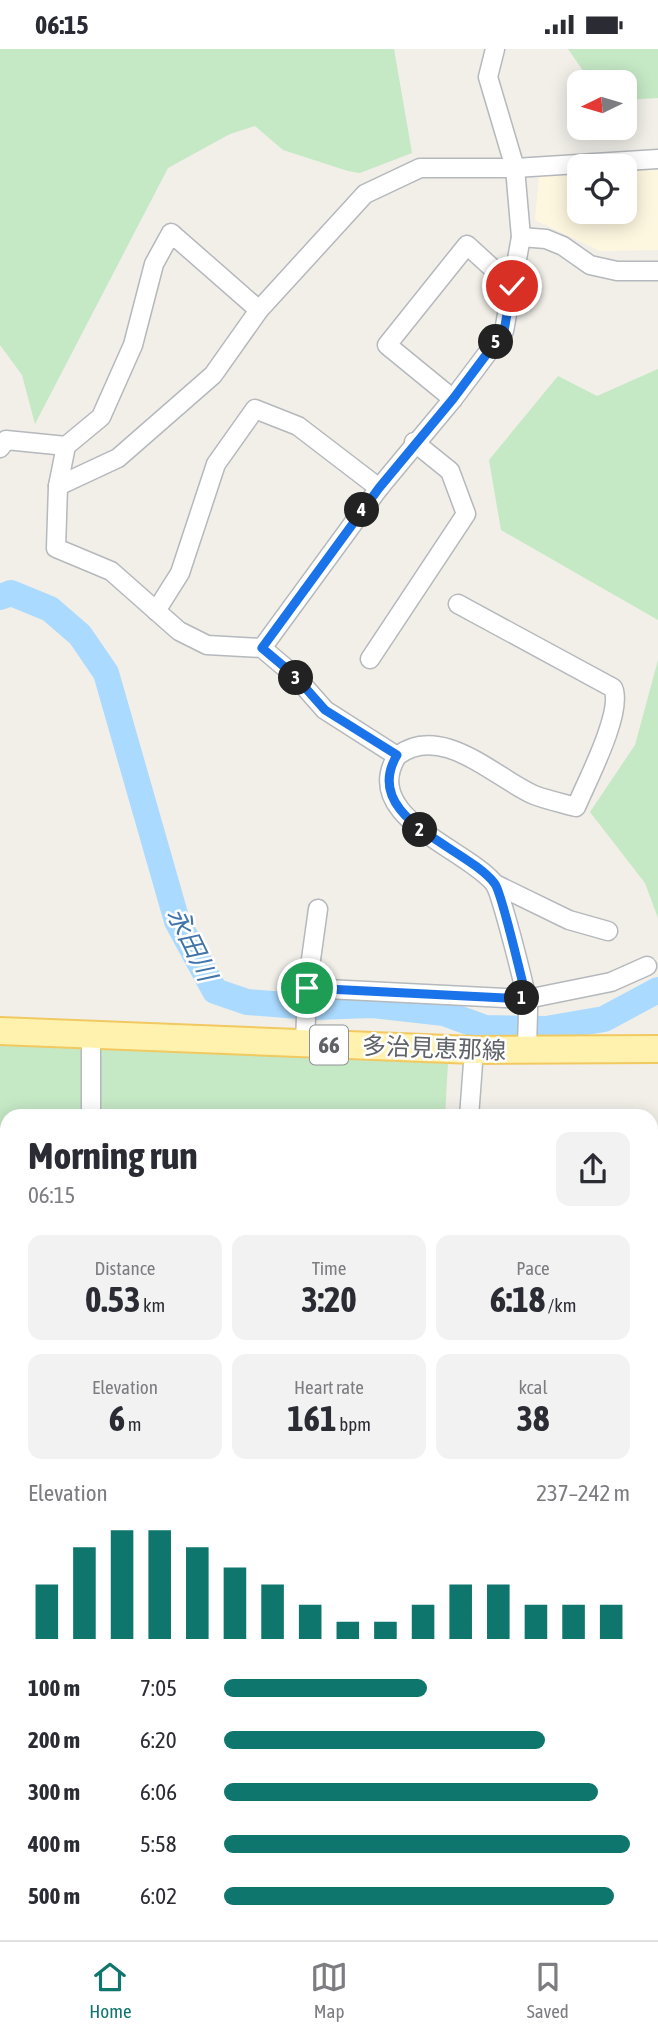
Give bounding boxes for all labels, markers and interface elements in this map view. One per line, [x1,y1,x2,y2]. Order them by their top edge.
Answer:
text: 06:15 [35,10,89,40]
north arrow [567,70,637,140]
map controls [567,70,637,224]
button: locate [567,154,637,224]
pin [482,256,542,316]
icon: check [493,267,531,305]
pin: 5 [478,325,514,359]
text: 5 [491,330,500,352]
pin: 4 [344,493,380,527]
text: 4 [357,498,366,520]
pin: 3 [278,661,314,695]
text: 3 [291,666,300,688]
pin: 2 [402,813,438,847]
text: 2 [415,818,424,840]
water label: 永田川 [161,902,224,988]
pin [277,958,337,1018]
icon: arrive [288,969,326,1007]
pin: 1 [504,981,540,1016]
text: 1 [517,986,526,1008]
road number: 66 [310,1025,348,1064]
street label: 多治見恵那線 [362,1032,506,1064]
button: share [556,1132,630,1206]
text: Morning run [28,1134,198,1177]
text: 06:15 [28,1182,75,1208]
text: Distance [95,1257,155,1279]
text: Time [312,1257,346,1279]
text: Pace [516,1257,550,1279]
text: 0.53 [85,1279,140,1319]
text: 3:20 [301,1279,357,1319]
text: 6:18 [490,1279,545,1319]
text: km [140,1294,165,1316]
text: /km [545,1294,576,1316]
text: Elevation [92,1376,158,1398]
text: Heart rate [294,1376,364,1398]
text: kcal [519,1376,547,1398]
text: 6 [109,1398,125,1438]
text: 161 [287,1398,337,1438]
text: 38 [517,1398,549,1438]
text: m [125,1413,141,1435]
text: bpm [337,1413,371,1435]
text: Elevation [28,1480,108,1506]
text: 237–242 m [536,1480,630,1506]
text: 100 m [28,1675,80,1701]
text: 7:05 [140,1675,177,1701]
text: 200 m [28,1727,80,1753]
text: 6:20 [140,1727,177,1753]
text: 300 m [28,1779,80,1805]
text: 6:06 [140,1779,177,1805]
text: 400 m [28,1831,80,1857]
text: 5:58 [140,1831,177,1857]
text: 500 m [28,1883,80,1909]
text: 6:02 [140,1883,177,1909]
tab: Home [89,1958,132,2022]
tab: Map [310,1958,348,2022]
tab: Saved [527,1958,569,2022]

